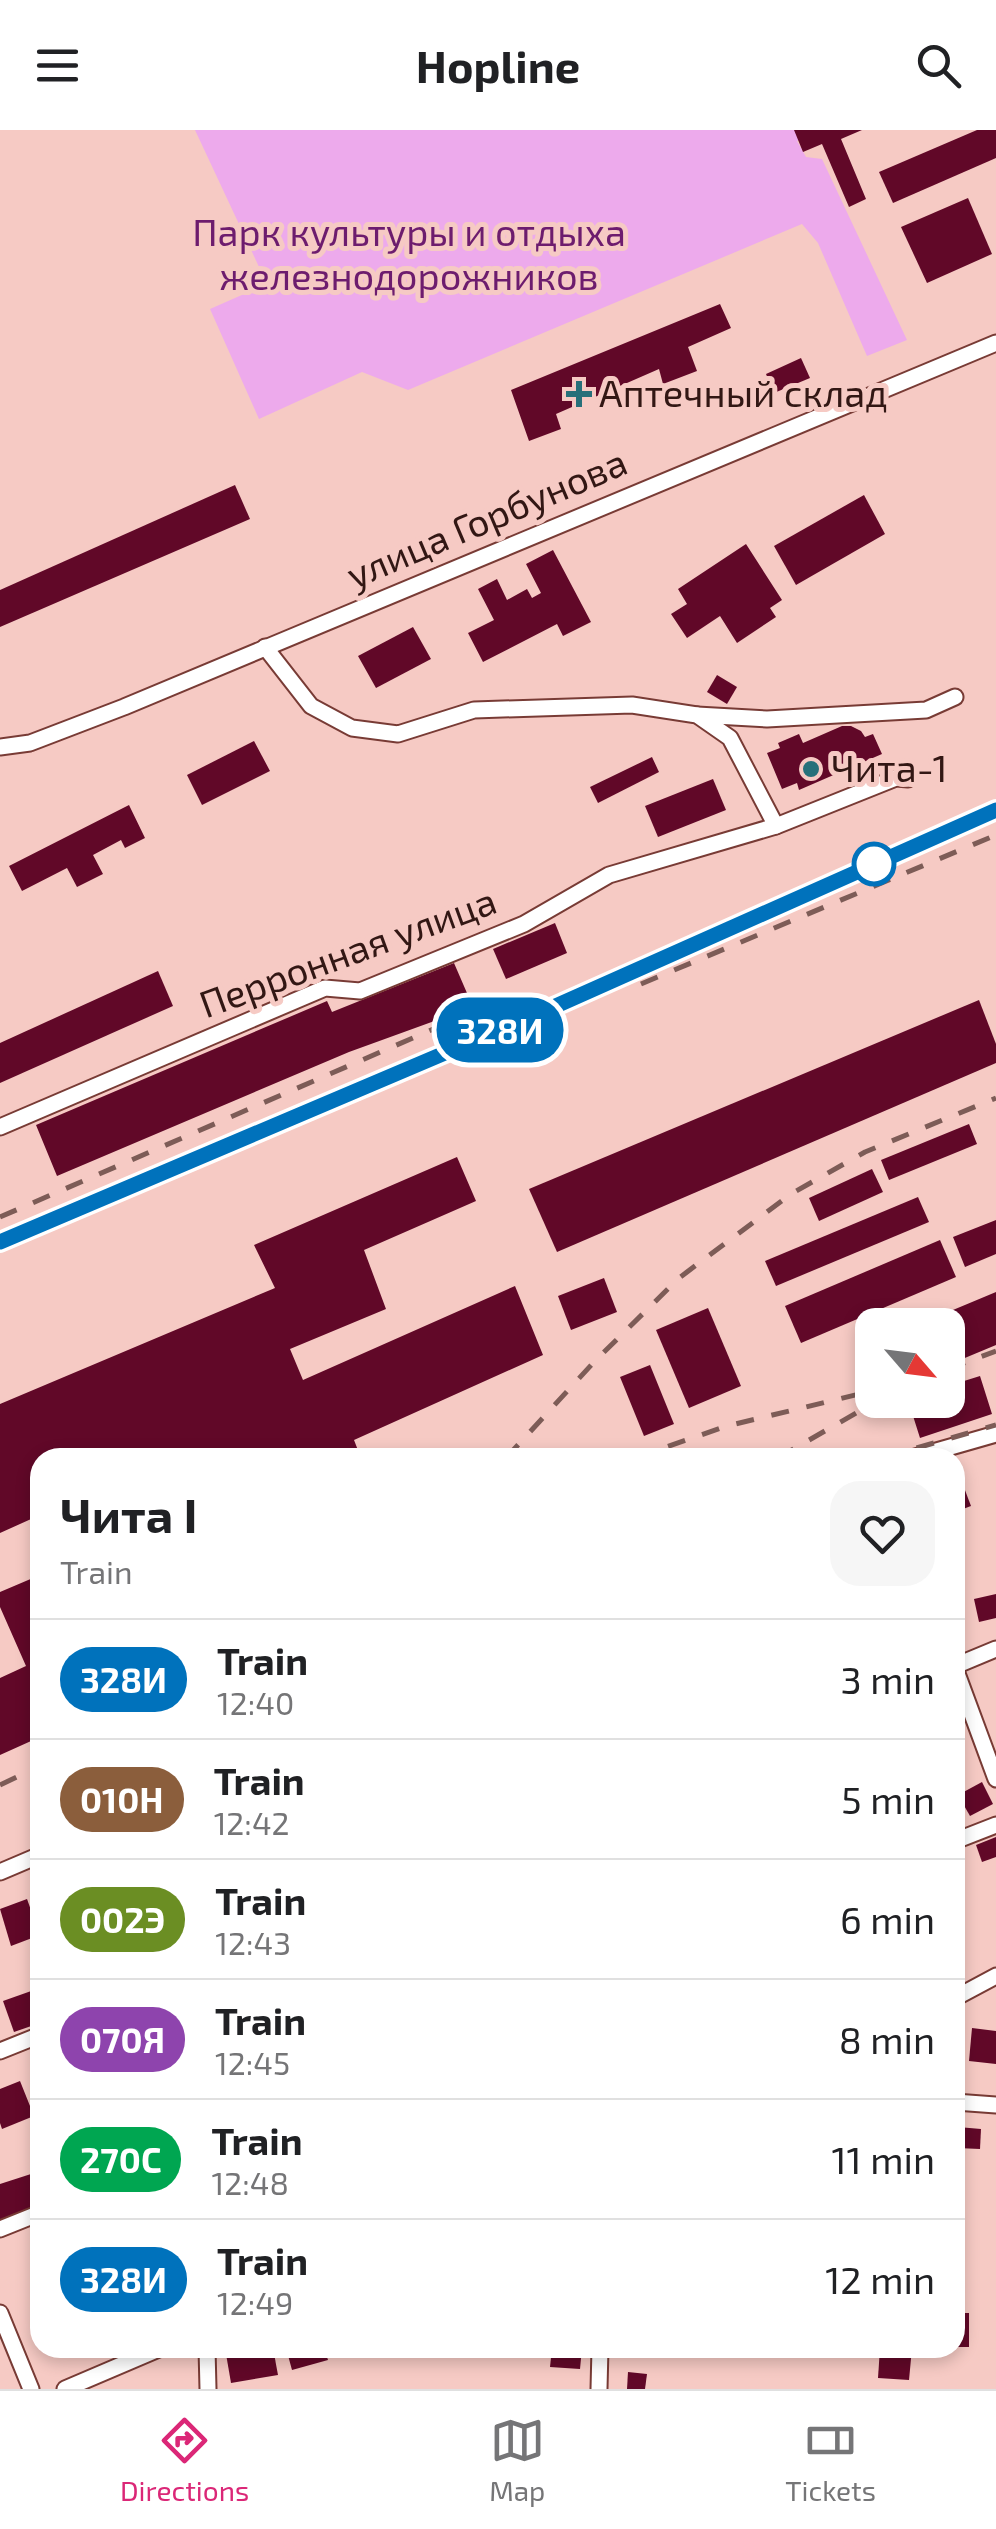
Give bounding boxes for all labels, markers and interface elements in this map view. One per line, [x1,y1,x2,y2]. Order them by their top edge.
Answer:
icon: menu [30,38,85,93]
text: Hopline [416,38,580,92]
icon: search [911,38,966,93]
park label: Парк культуры и отдыха железнодорожников [192,208,626,298]
place label: Аптечный склад [599,369,888,415]
marker: Аптечный склад [568,383,590,405]
street label: улица Горбунова [339,437,633,597]
place label: Чита-1 [831,744,948,790]
marker: Чита-1 [800,758,822,780]
unlabelled marker [853,843,895,885]
street label: Перронная улица [193,876,502,1026]
line badge: 328И [430,998,570,1062]
text: 328И [457,1009,543,1051]
north arrow [855,1308,965,1418]
map controls [855,1308,965,1418]
button: heart [830,1481,935,1586]
text: Чита I [60,1485,198,1543]
text: Train [60,1552,133,1590]
text: Train [217,1637,308,1683]
text: 3 min [841,1656,935,1702]
text: 328И [80,1658,167,1700]
text: 12:40 [217,1683,294,1721]
text: Train [214,1757,305,1803]
text: 5 min [841,1776,935,1822]
text: 010Н [80,1778,164,1820]
text: 12:42 [214,1803,290,1841]
text: Train [215,1877,306,1923]
text: 6 min [840,1896,935,1942]
text: 002Э [80,1898,165,1940]
text: 12:43 [215,1923,291,1961]
text: Train [215,1997,306,2043]
text: 8 min [839,2016,935,2062]
text: 070Я [80,2018,165,2060]
text: 12:45 [215,2043,290,2081]
text: Train [211,2117,303,2163]
text: 11 min [831,2136,935,2182]
text: 270С [80,2138,161,2180]
text: 12:48 [211,2163,289,2201]
text: Train [217,2237,308,2283]
text: 12 min [825,2256,935,2302]
text: 328И [80,2258,167,2300]
text: 12:49 [217,2283,293,2321]
tab: Directions [120,2413,249,2507]
tab: Map [489,2413,545,2507]
tab: Tickets [785,2413,876,2507]

